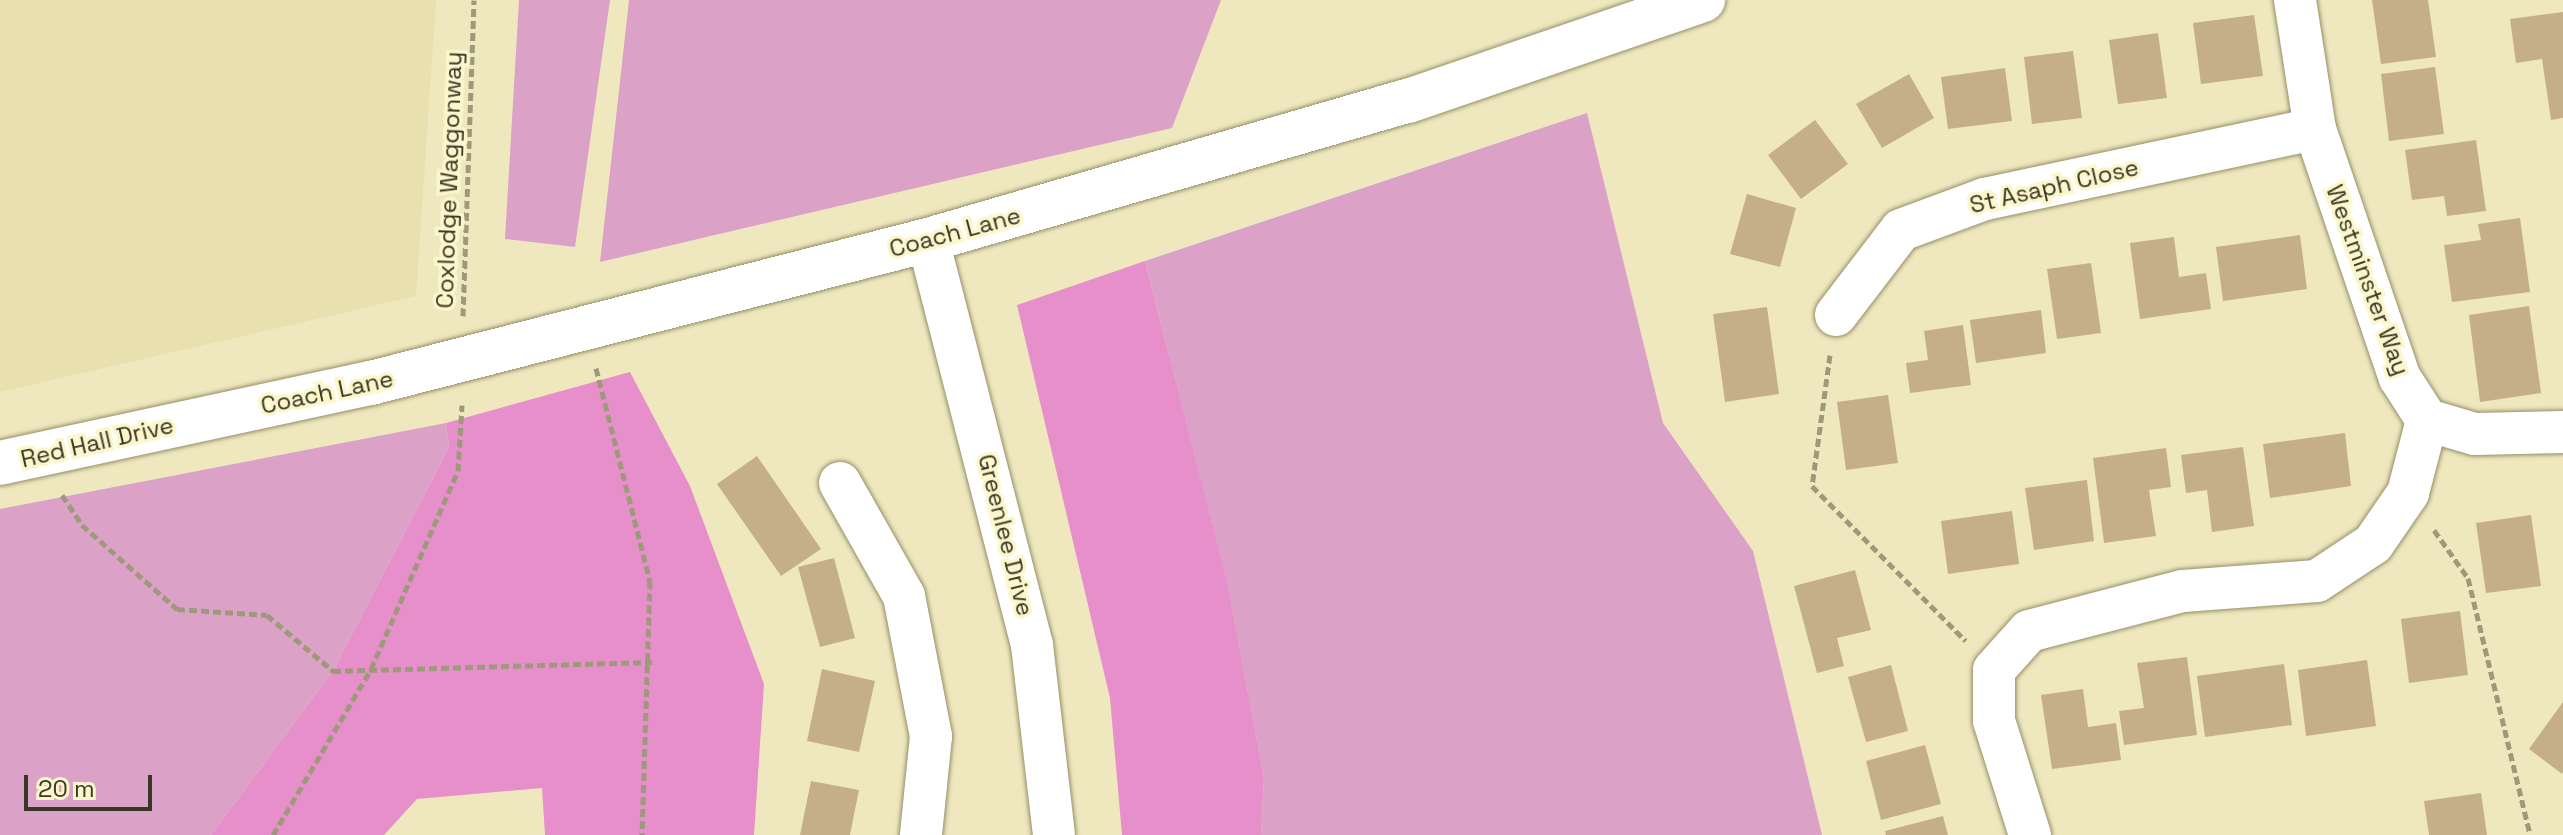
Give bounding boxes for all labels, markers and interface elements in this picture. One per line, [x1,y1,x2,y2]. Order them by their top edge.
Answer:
street label: Coxlodge Waggonway [430,51,468,309]
street label: St Asaph Close [1967,153,2141,219]
street label: Westminster Way [2320,181,2416,379]
street label: Coach Lane [886,201,1024,263]
street label: Coach Lane [258,364,396,420]
street label: Red Hall Drive [18,410,176,474]
street label: Greenlee Drive [972,451,1040,619]
scale bar [28,759,156,809]
text: 20 m [38,773,95,804]

